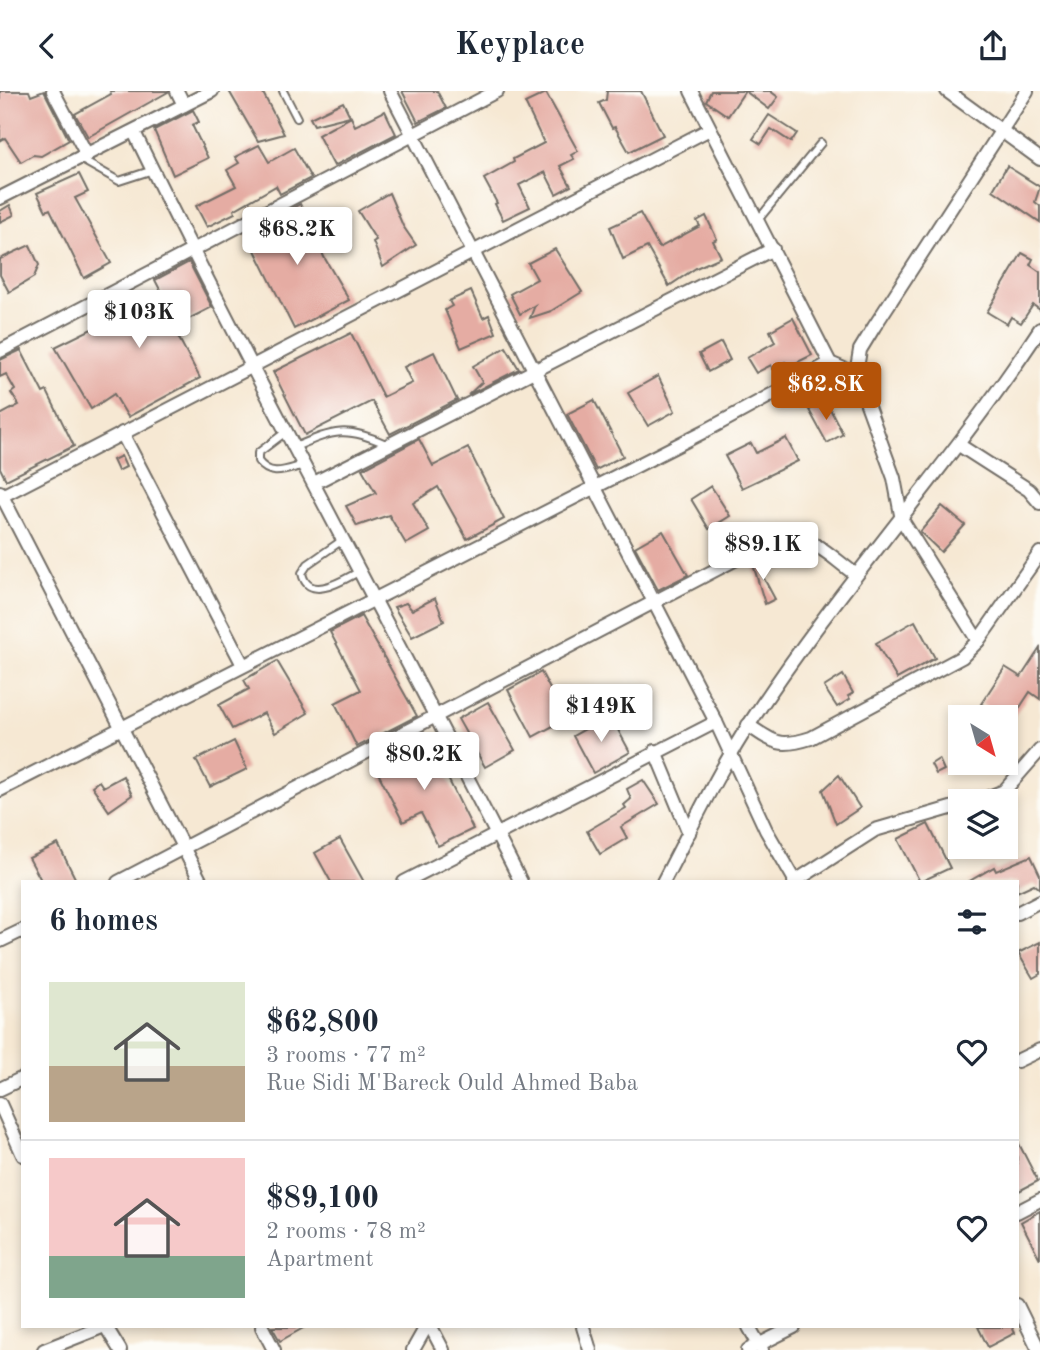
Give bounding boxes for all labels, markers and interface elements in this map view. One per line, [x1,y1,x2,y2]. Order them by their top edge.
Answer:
icon: back [28,27,66,65]
icon: share [974,27,1012,65]
text: Keyplace [455,30,585,62]
pin: $68.2K [240,207,354,267]
text: $68.2K [258,218,336,241]
pin: $103K [90,291,188,350]
text: $103K [103,301,175,324]
pin: $62.8K [769,363,883,422]
text: $62.8K [787,373,865,396]
pin: $89.1K [706,523,820,582]
text: $89.1K [724,533,802,556]
pin: $149K [552,685,650,744]
text: $149K [565,695,637,718]
north arrow [948,705,1018,775]
map controls [948,705,1018,859]
pin: $80.2K [367,733,481,792]
text: $80.2K [385,743,463,766]
button: layers [948,789,1018,859]
icon: filters [953,903,991,941]
text: 6 homes [49,907,158,937]
text: $62,800 [266,1008,379,1038]
icon: home [105,1010,189,1094]
icon: heart [953,1033,991,1071]
text: 3 rooms · 77 m² [266,1044,426,1067]
text: Rue Sidi M'Bareck Ould Ahmed Baba [266,1072,638,1095]
text: $89,100 [266,1184,379,1214]
icon: home [105,1186,189,1270]
icon: heart [953,1209,991,1247]
text: 2 rooms · 78 m² [266,1220,426,1243]
text: Apartment [266,1248,374,1271]

